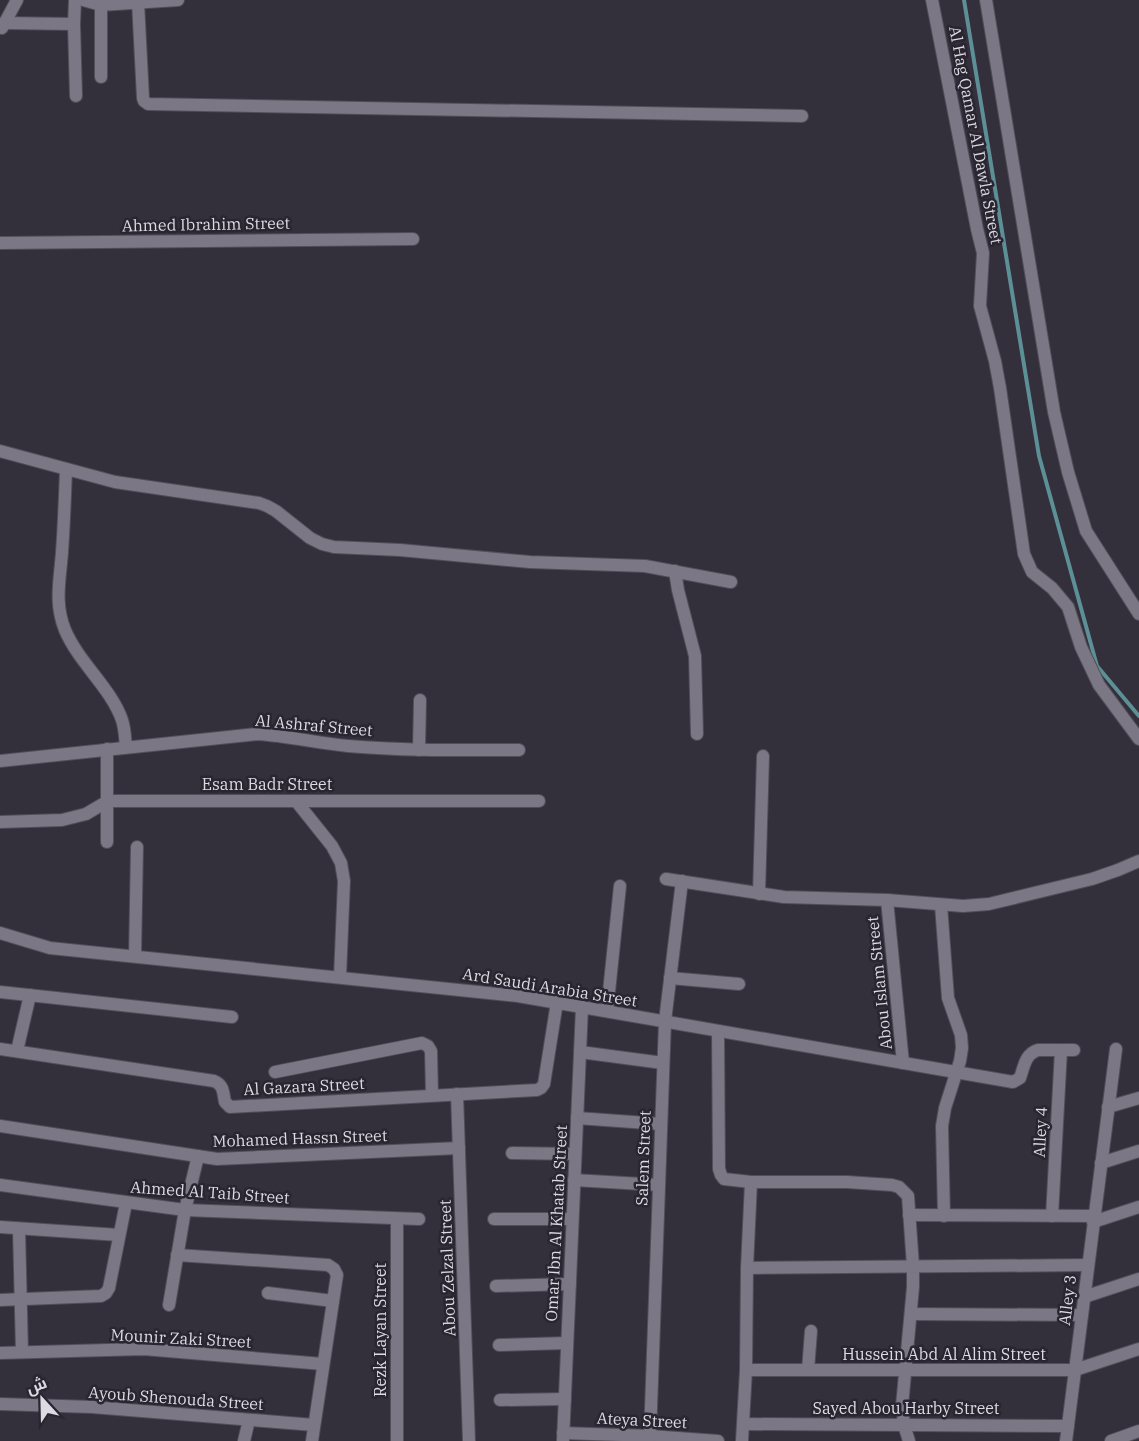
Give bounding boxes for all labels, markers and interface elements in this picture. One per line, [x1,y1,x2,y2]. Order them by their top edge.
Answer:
street label: Al Hag Qamar Al Dawla Street [945,24,1007,246]
street label: Ahmed Ibrahim Street [122,213,291,235]
street label: Al Ashraf Street [254,710,374,740]
street label: Esam Badr Street [202,774,333,794]
street label: Abou Islam Street [862,915,896,1051]
street label: Ard Saudi Arabia Street [461,963,639,1011]
street label: Al Gazara Street [243,1073,365,1099]
street label: Alley 4 [1029,1106,1051,1158]
street label: Salem Street [631,1110,655,1206]
street label: Omar Ibn Al Khatab Street [541,1124,571,1322]
street label: Mohamed Hassn Street [212,1125,388,1151]
street label: Ahmed Al Taib Street [130,1176,291,1208]
street label: Abou Zelzal Street [435,1199,459,1337]
street label: Rezk Layan Street [370,1263,390,1397]
street label: Alley 3 [1054,1274,1080,1326]
street label: Mounir Zaki Street [110,1324,252,1352]
street label: Hussein Abd Al Alim Street [842,1344,1046,1364]
north arrow [12,1369,72,1429]
text: ش [23,1372,50,1398]
street label: Ayoub Shenouda Street [88,1382,265,1414]
street label: Sayed Abou Harby Street [812,1398,1000,1418]
street label: Ateya Street [596,1408,688,1432]

